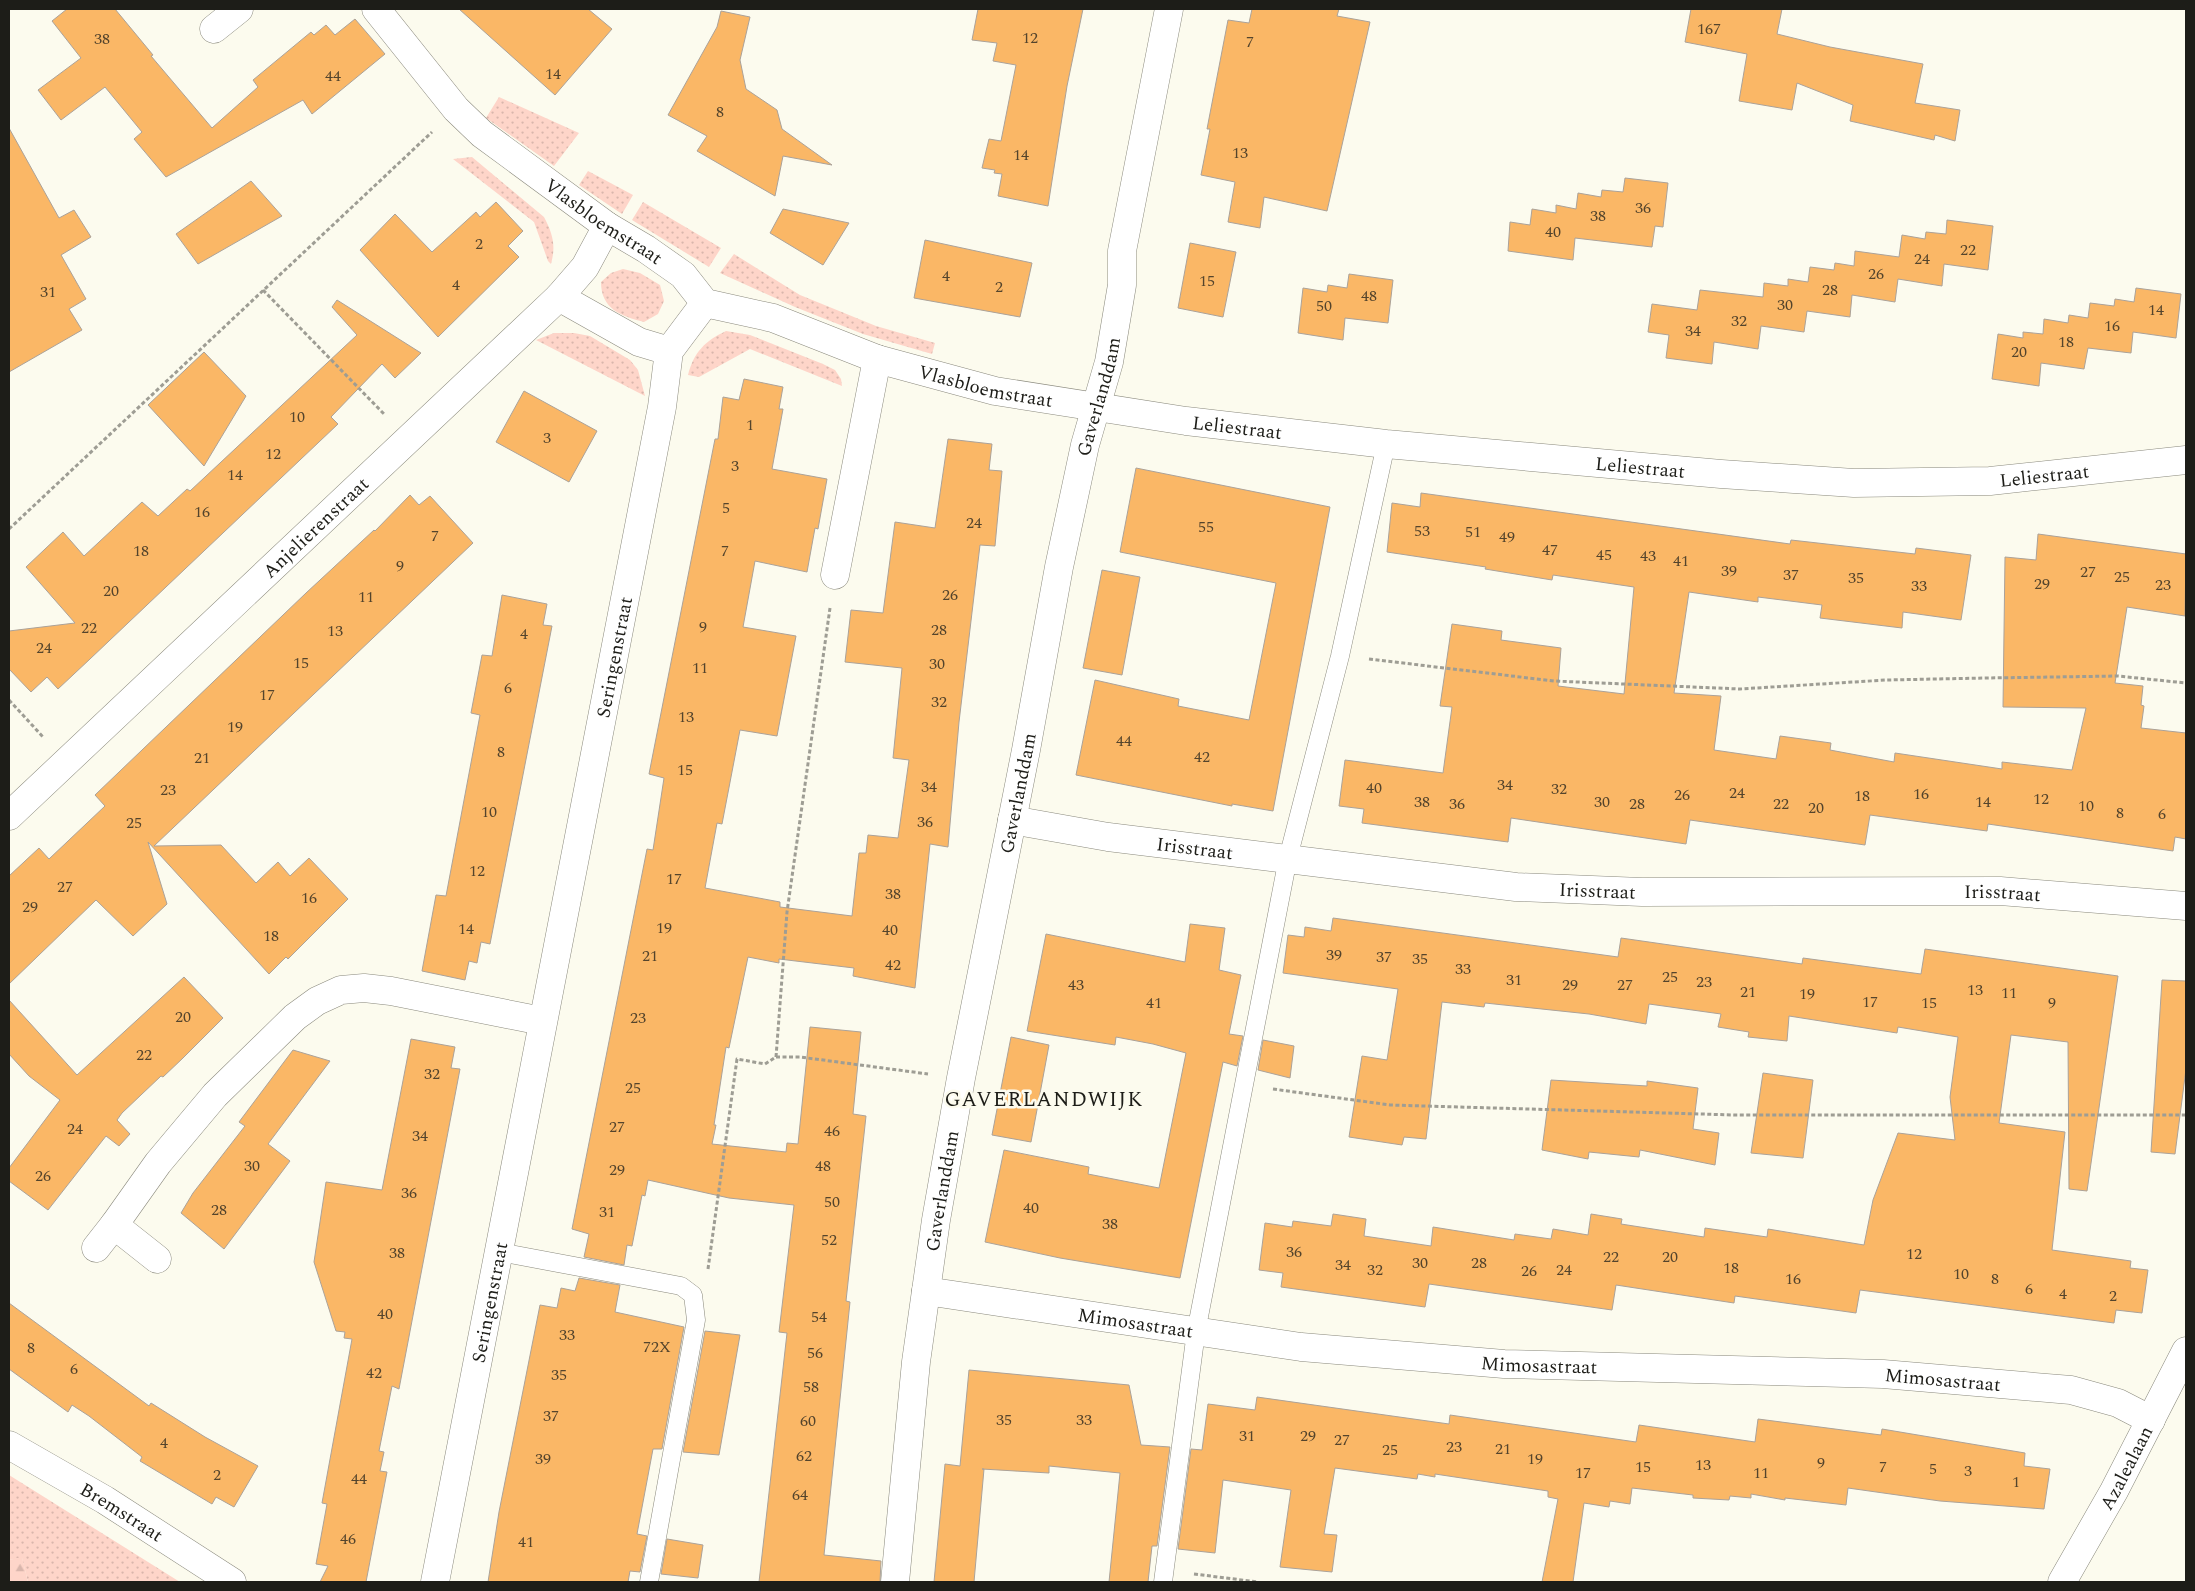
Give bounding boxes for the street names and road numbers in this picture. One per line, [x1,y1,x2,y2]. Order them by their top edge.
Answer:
street label: Vlasbloemstraat [538,172,668,273]
street label: Gaverlanddam [1070,335,1129,459]
street label: Vlasbloemstraat [915,358,1055,416]
street label: Leliestraat [1191,409,1284,448]
street label: Leliestraat [1594,450,1686,487]
street label: Leliestraat [1998,457,2091,496]
street label: Anjelierenstraat [256,470,376,586]
street label: Seringenstraat [589,594,641,720]
street label: Gaverlanddam [993,731,1045,856]
street label: Irisstraat [1155,830,1235,868]
street label: Irisstraat [1558,876,1637,908]
street label: Irisstraat [1964,878,2042,910]
street label: Gaverlanddam [919,1128,968,1254]
street label: Seringenstraat [465,1239,516,1365]
street label: Mimosastraat [1076,1301,1195,1347]
street label: Mimosastraat [1480,1349,1598,1382]
street label: Mimosastraat [1883,1361,2002,1400]
street label: Azalealaan [2093,1421,2161,1516]
street label: Bremstraat [74,1476,169,1550]

